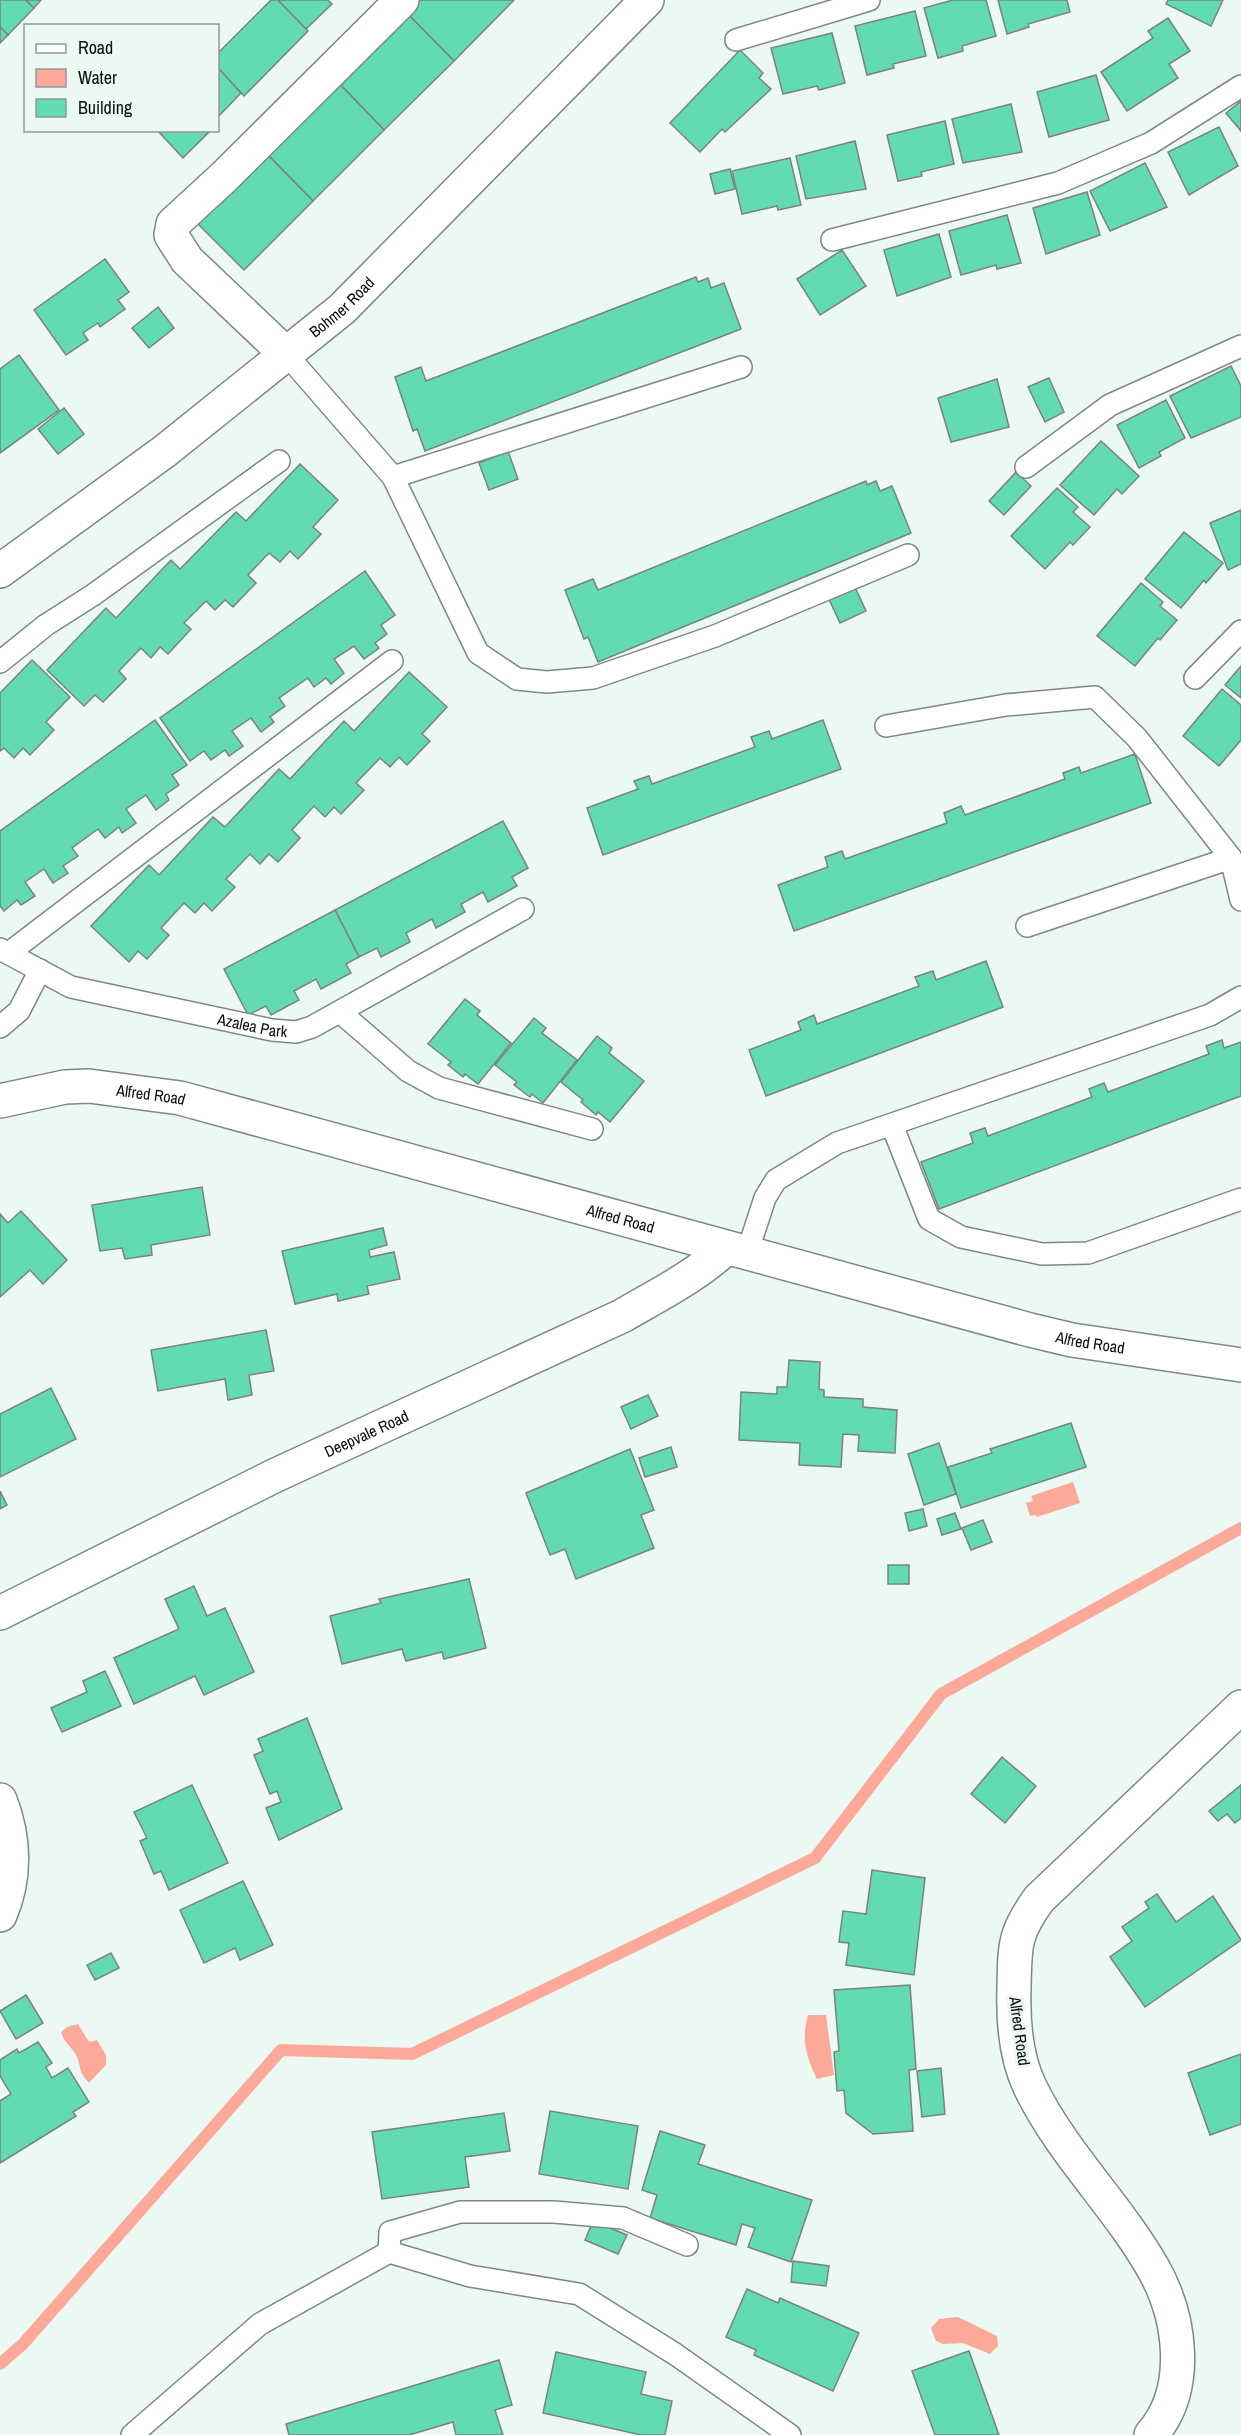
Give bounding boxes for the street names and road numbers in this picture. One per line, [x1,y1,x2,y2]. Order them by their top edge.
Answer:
street label: Bohmer Road [304,272,379,342]
street label: Azalea Park [214,1007,289,1042]
street label: Alfred Road [114,1079,188,1110]
street label: Alfred Road [583,1198,657,1238]
street label: Alfred Road [1053,1325,1126,1359]
street label: Deepvale Road [321,1405,412,1462]
street label: Alfred Road [1004,1994,1036,2067]

